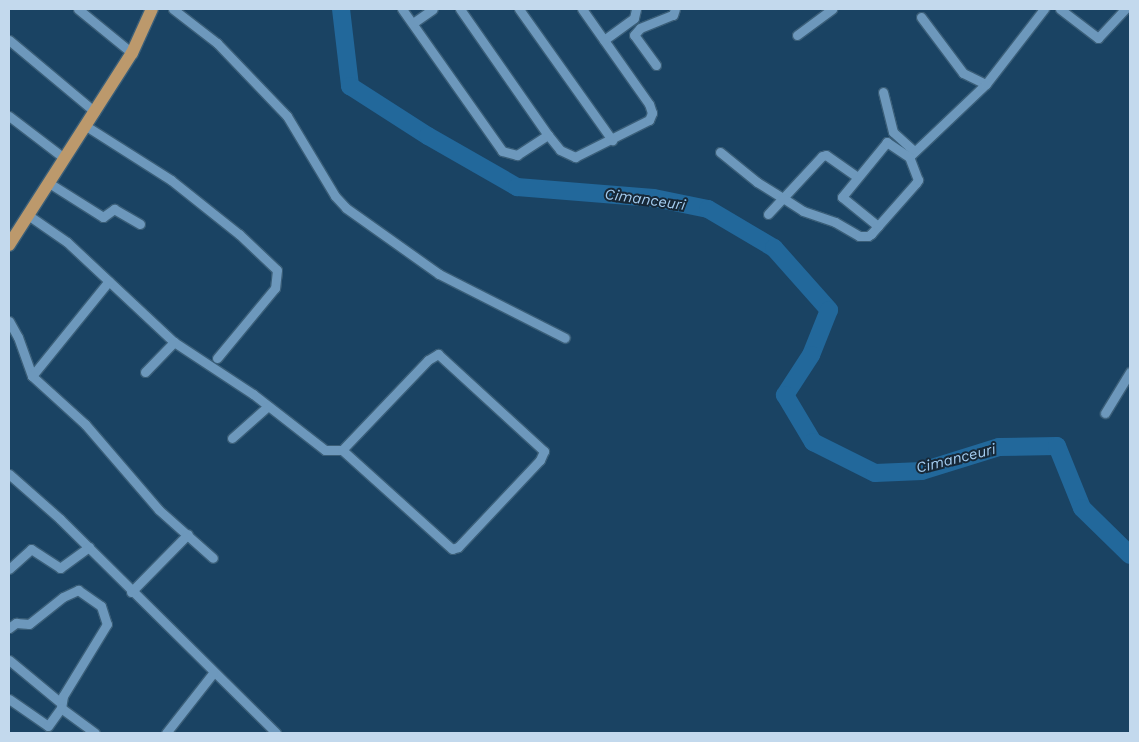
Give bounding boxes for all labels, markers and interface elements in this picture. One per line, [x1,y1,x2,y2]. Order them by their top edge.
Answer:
water label: Cimanceuri [603,185,687,215]
water label: Cimanceuri [914,440,998,478]

